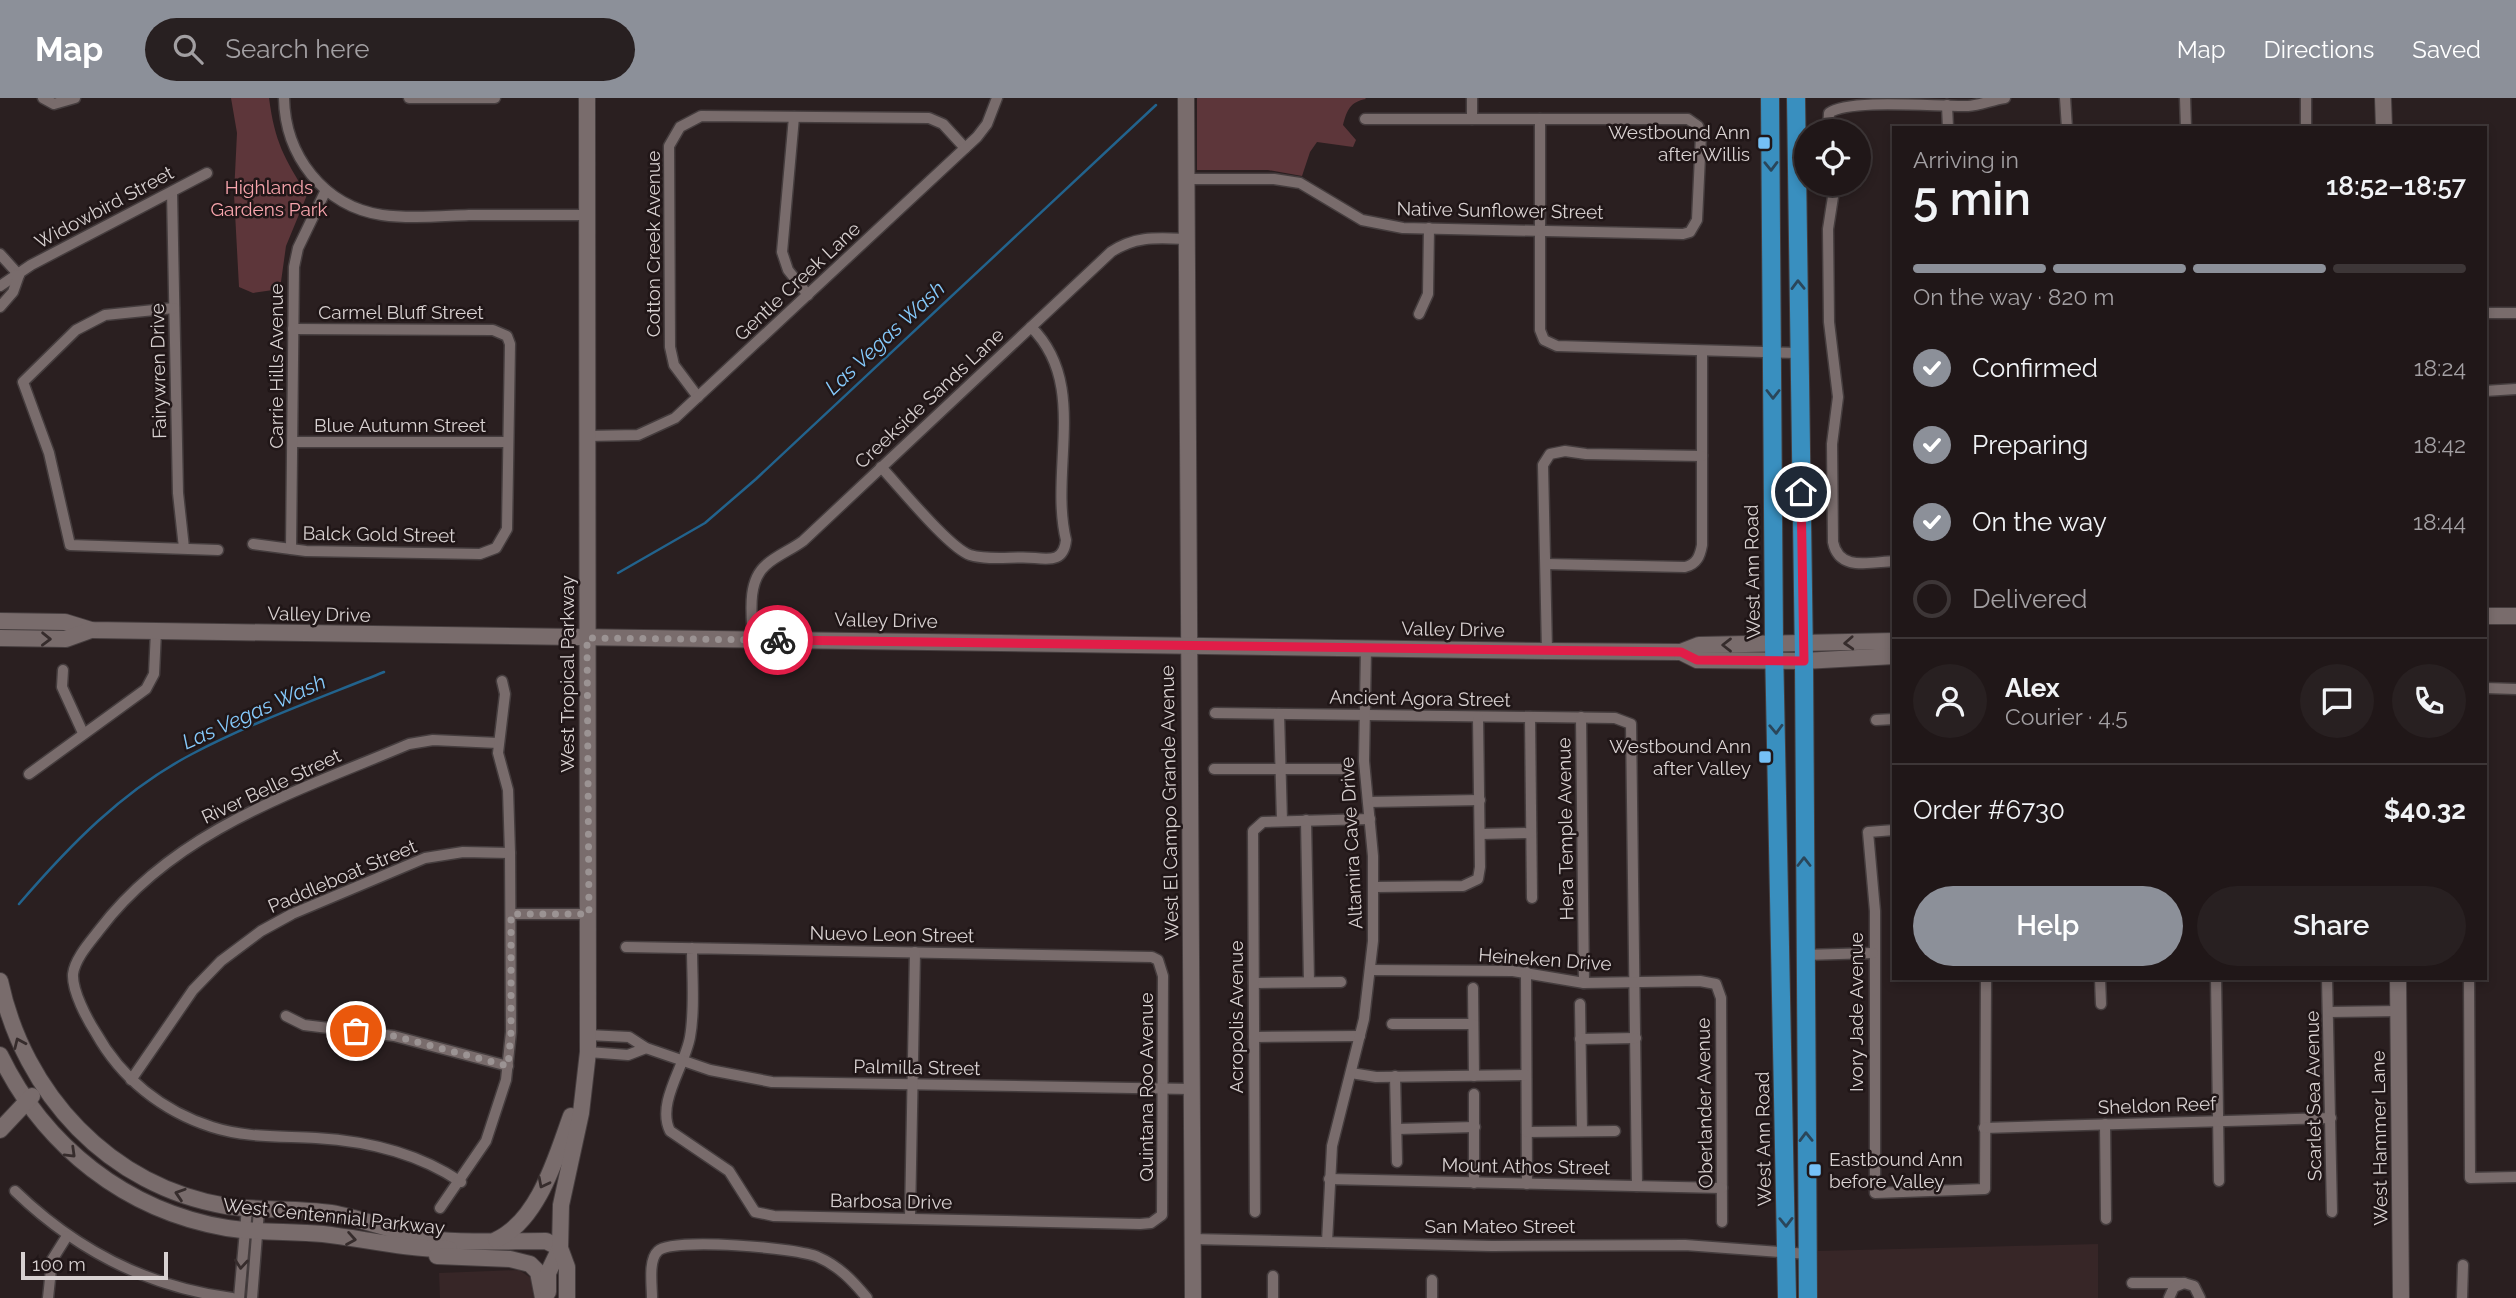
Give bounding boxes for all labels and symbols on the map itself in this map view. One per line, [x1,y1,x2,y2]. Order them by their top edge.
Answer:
place label: Westbound Ann after Willis [1608,121,1750,165]
marker: Westbound Ann after Willis [1756,135,1772,151]
street label: Cotton Creek Avenue [642,151,664,337]
street label: Widowbird Street [31,161,178,253]
one-way arrow [1763,161,1779,172]
park label: Highlands Gardens Park [210,176,328,220]
street label: Native Sunflower Street [1396,197,1604,223]
street label: Gentle Creek Lane [730,217,864,345]
water label: Las Vegas Wash [820,276,950,400]
one-way arrow [1790,279,1806,290]
street label: Carrie Hills Avenue [265,283,287,449]
street label: Carmel Bluff Street [318,301,484,323]
street label: Fairywren Drive [146,303,170,439]
street label: Creekside Sands Lane [850,323,1008,473]
one-way arrow [1765,389,1781,399]
street label: Blue Autumn Street [314,414,487,436]
pin [1771,462,1831,522]
street label: West Ann Road [1740,504,1764,640]
street label: Balck Gold Street [302,522,456,546]
street label: West Tropical Parkway [556,575,578,773]
street label: Valley Drive [267,602,371,626]
courier [743,605,813,675]
street label: Valley Drive [834,608,938,632]
street label: Valley Drive [1401,617,1505,641]
one-way arrow [41,631,52,646]
one-way arrow [1843,635,1854,650]
one-way arrow [1721,637,1731,653]
street label: West El Campo Grande Avenue [1156,665,1182,941]
water label: Las Vegas Wash [178,669,330,754]
street label: Ancient Agora Street [1329,685,1511,711]
one-way arrow [1769,724,1784,735]
place label: Westbound Ann after Valley [1609,735,1751,779]
street label: Hera Temple Avenue [1552,737,1578,921]
street label: River Belle Street [198,744,345,828]
marker: Westbound Ann after Valley [1757,749,1773,765]
street label: Altamira Cave Drive [1336,756,1366,930]
street label: Paddleboat Street [264,835,420,917]
one-way arrow [1796,856,1812,867]
street label: Nuevo Leon Street [809,922,975,946]
street label: Ivory Jade Avenue [1845,932,1867,1092]
street label: Acropolis Avenue [1225,940,1247,1094]
street label: Heineken Drive [1478,943,1612,975]
street label: Quintana Roo Avenue [1135,992,1157,1182]
pin [326,1001,386,1061]
street label: Scarlet Sea Avenue [2301,1011,2325,1181]
street label: Oberlander Avenue [1692,1018,1716,1188]
one-way arrow [13,1038,27,1050]
street label: West Hammer Lane [2366,1050,2392,1226]
street label: Palmilla Street [853,1055,981,1079]
street label: West Ann Road [1751,1071,1775,1207]
street label: Sheldon Reef [2097,1092,2217,1118]
one-way arrow [1798,1132,1814,1142]
one-way arrow [63,1144,76,1157]
place label: Eastbound Ann before Valley [1829,1148,1963,1192]
street label: Mount Athos Street [1442,1154,1611,1178]
marker: Eastbound Ann before Valley [1807,1162,1823,1178]
one-way arrow [538,1176,551,1188]
one-way arrow [174,1188,187,1202]
street label: Barbosa Drive [830,1189,952,1213]
street label: West Centennial Parkway [222,1193,446,1239]
street label: San Mateo Street [1425,1215,1576,1237]
one-way arrow [1778,1217,1794,1228]
one-way arrow [345,1231,357,1246]
scale bar [21,1249,168,1281]
one-way arrow [234,1259,249,1270]

